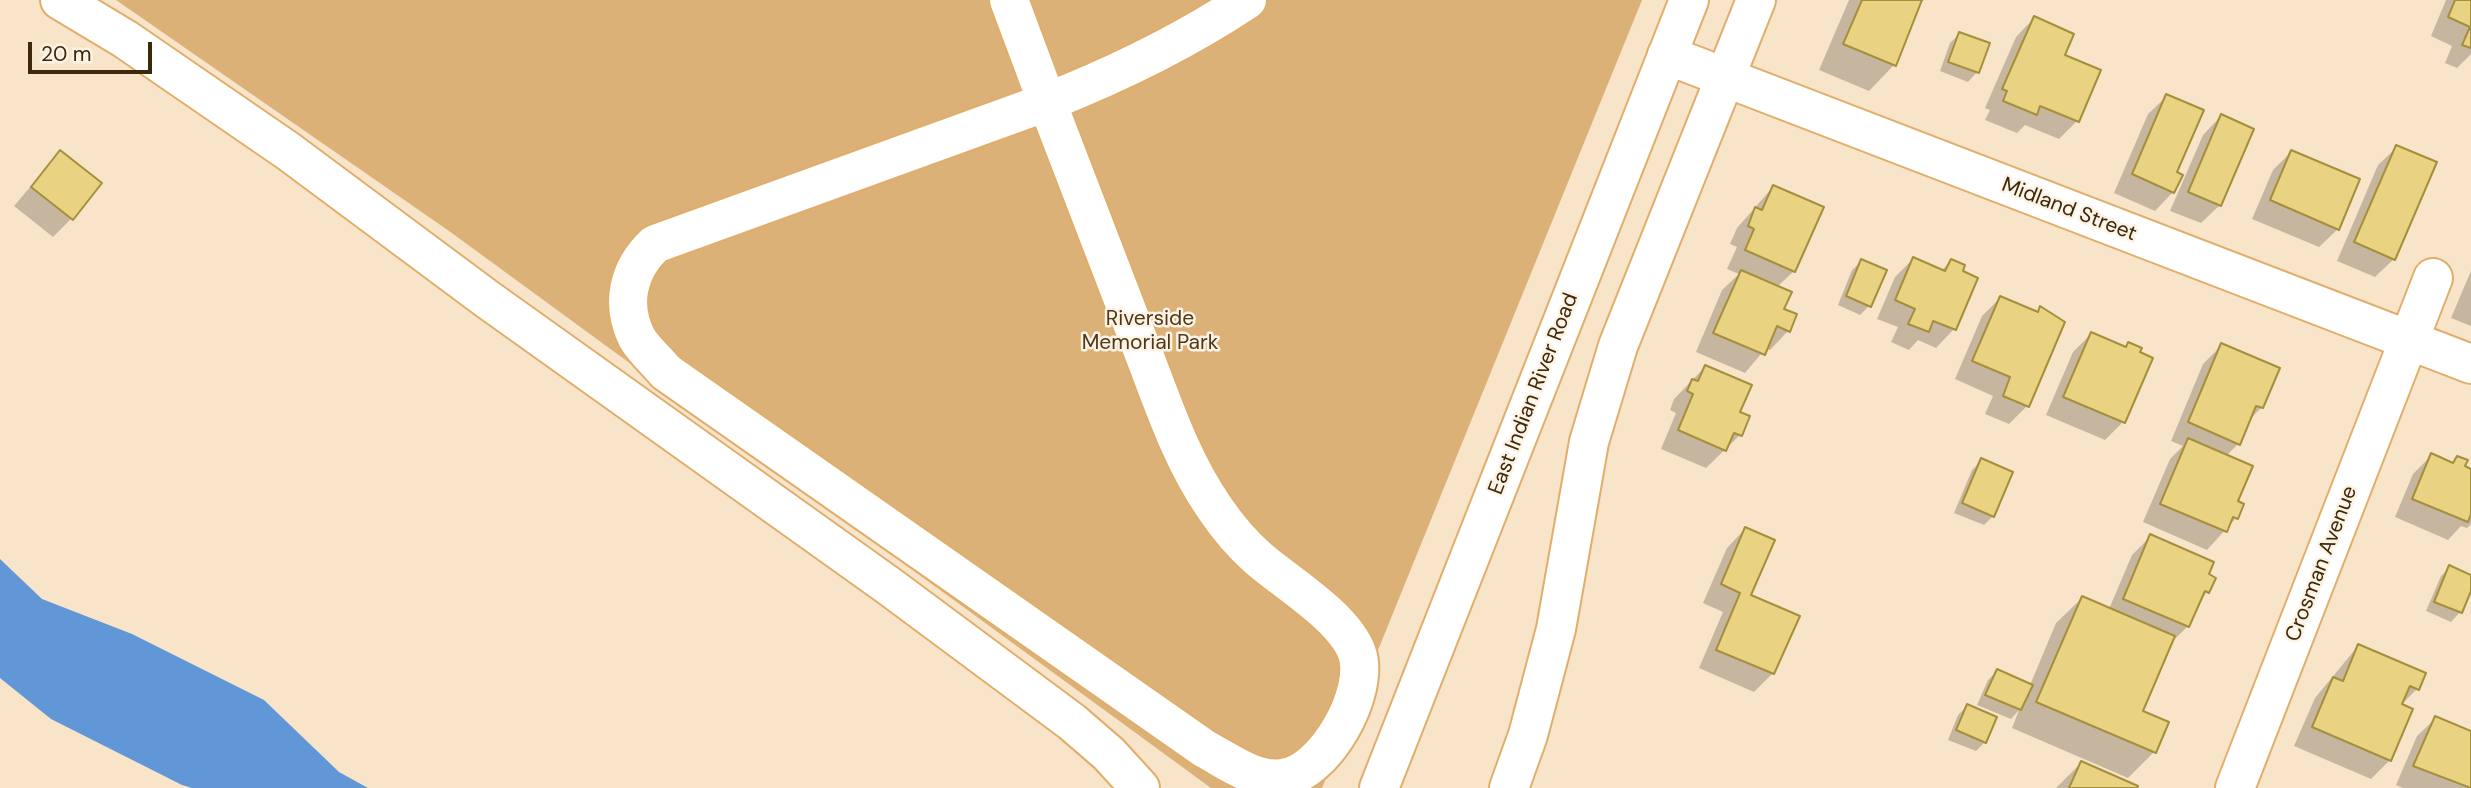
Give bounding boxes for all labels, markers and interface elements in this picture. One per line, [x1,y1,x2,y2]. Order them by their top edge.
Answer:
scale bar [32,28,156,72]
text: 20 m [41,40,92,68]
street label: Midland Street [1998,173,2140,247]
street label: East Indian River Road [1484,290,1584,498]
park label: Riverside Memorial Park [1082,306,1218,356]
street label: Crosman Avenue [2281,483,2363,645]

